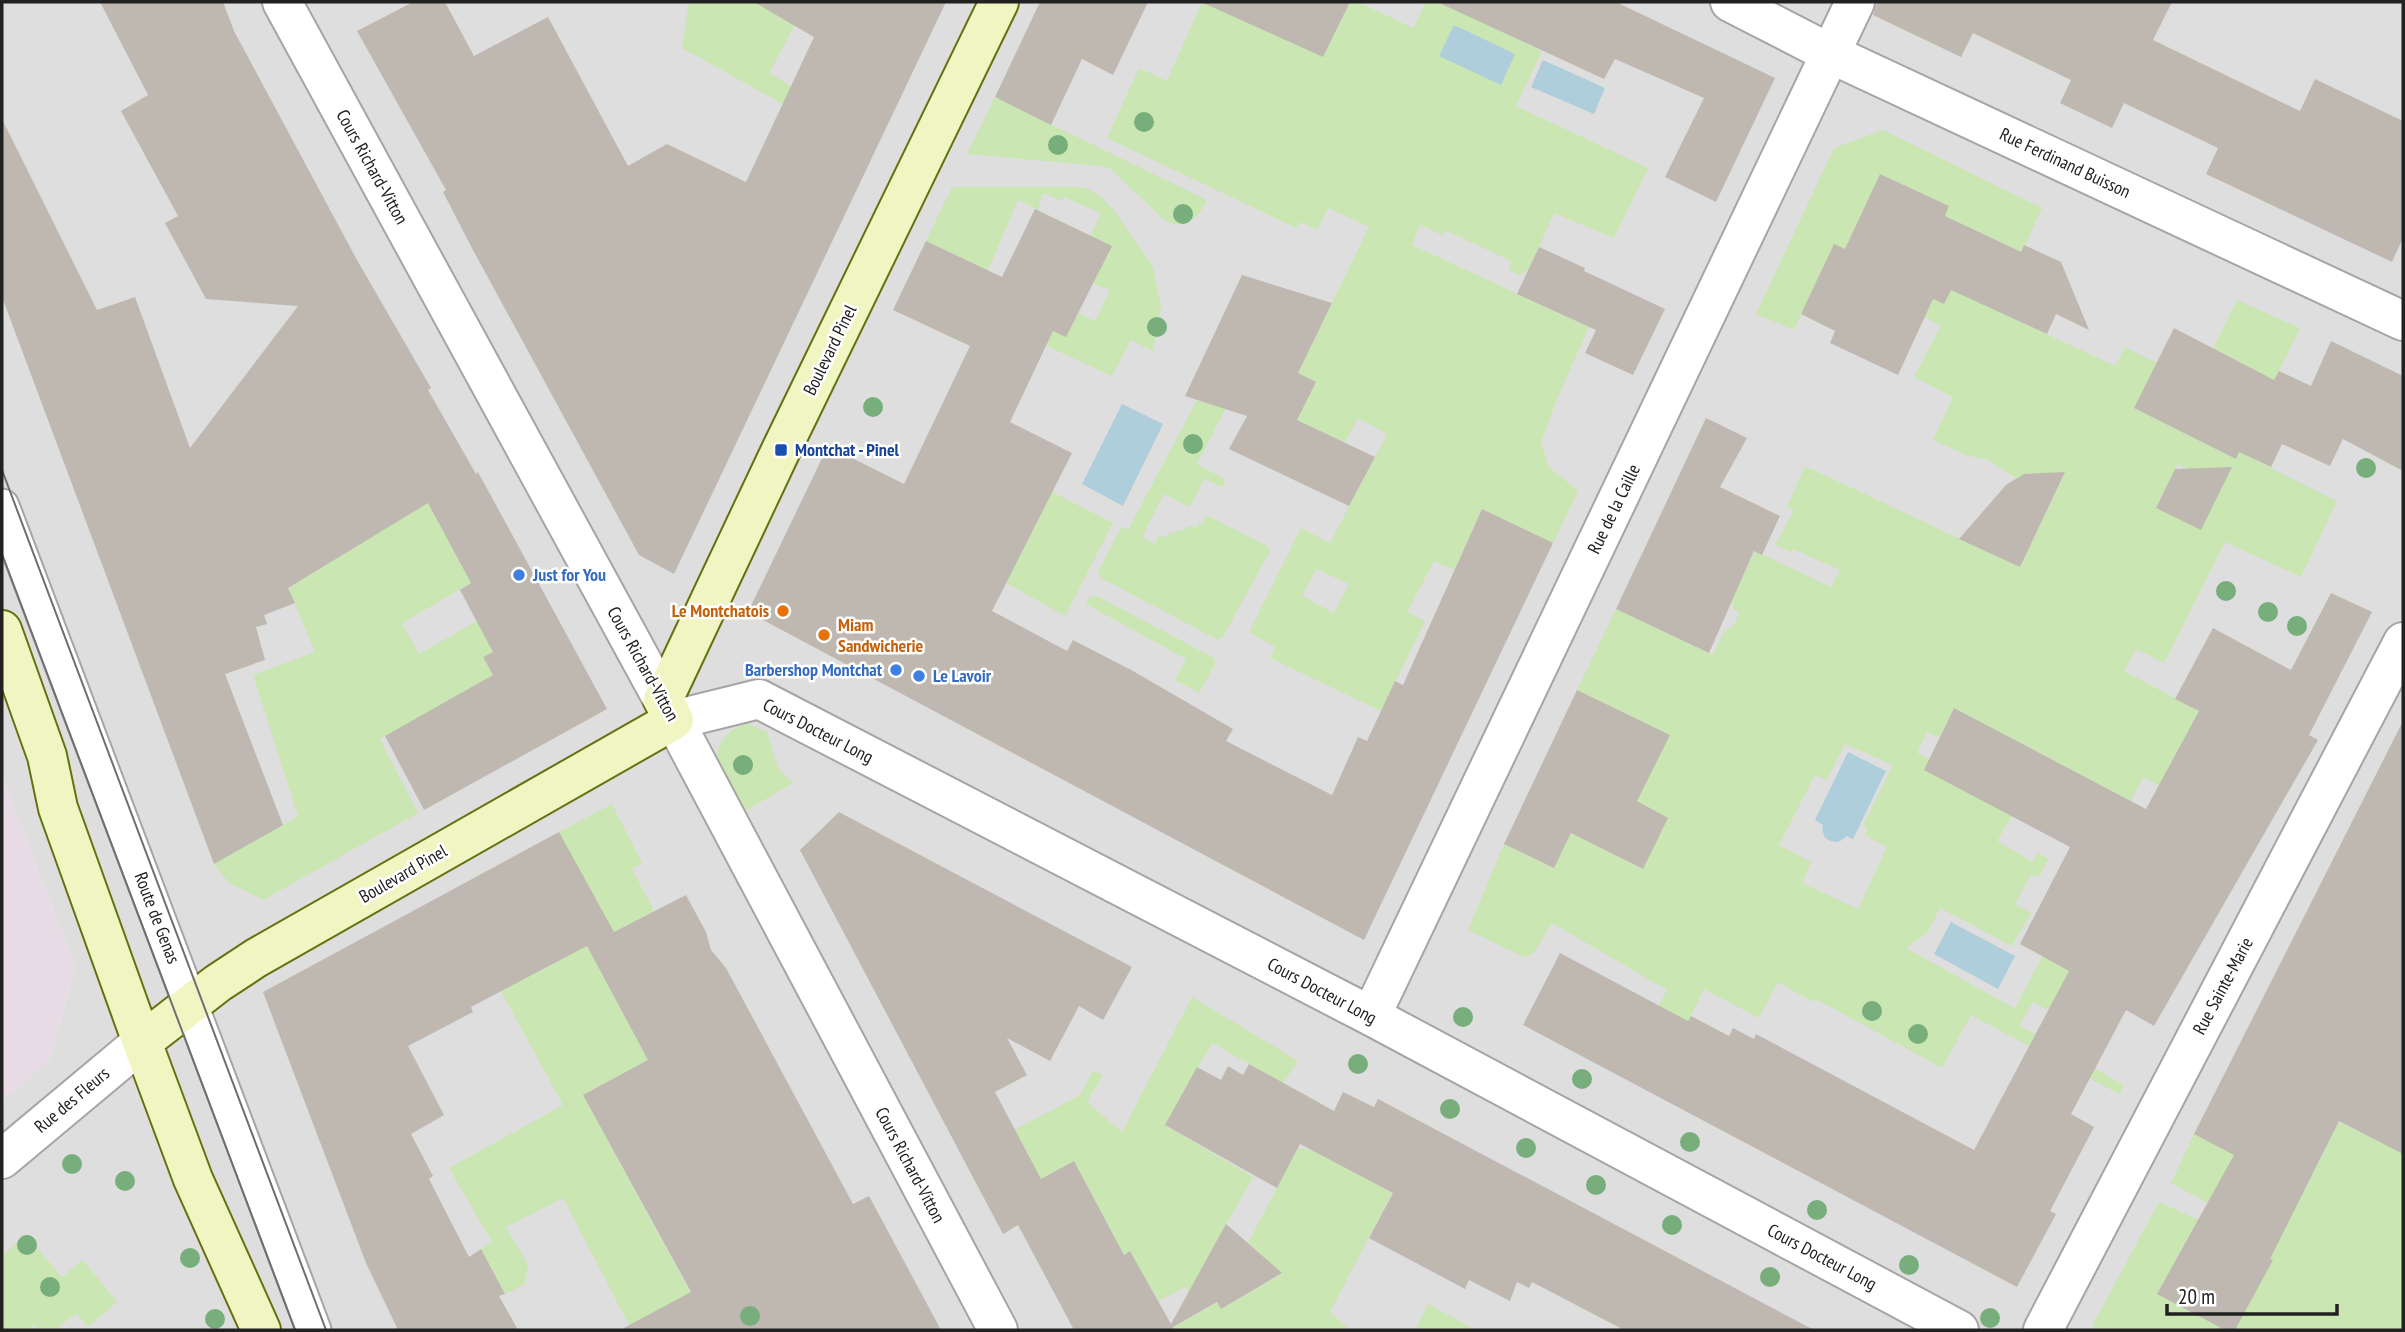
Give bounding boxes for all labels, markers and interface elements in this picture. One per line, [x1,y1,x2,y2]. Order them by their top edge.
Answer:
street label: Cours Richard-Vitton [331,105,413,228]
street label: Rue Ferdinand Buisson [1996,122,2134,203]
street label: Boulevard Pinel [798,300,862,399]
place label: Montchat - Pinel [795,438,900,461]
marker: Montchat - Pinel [773,442,789,458]
street label: Rue de la Caille [1582,460,1645,557]
place label: Just for You [532,563,606,586]
marker: Just for You [511,567,527,583]
place label: Le Montchatois [672,599,769,622]
street label: Cours Richard-Vitton [602,602,684,725]
marker: Le Montchatois [775,603,791,619]
place label: Miam Sandwicherie [838,613,924,657]
marker: Miam Sandwicherie [816,627,832,643]
place label: Barbershop Montchat [745,658,883,681]
marker: Barbershop Montchat [888,662,904,678]
place label: Le Lavoir [933,664,992,687]
marker: Le Lavoir [911,668,927,684]
street label: Cours Docteur Long [759,693,877,768]
street label: Boulevard Pinel [355,839,451,908]
street label: Route de Genas [130,869,185,967]
street label: Rue Sainte-Marie [2187,933,2258,1038]
street label: Cours Docteur Long [1264,952,1381,1029]
street label: Rue des Fleurs [30,1062,114,1138]
street label: Cours Richard-Vitton [870,1103,951,1227]
street label: Cours Docteur Long [1764,1218,1881,1295]
scale bar [2167,1272,2337,1316]
text: 20 m [2178,1283,2215,1310]

